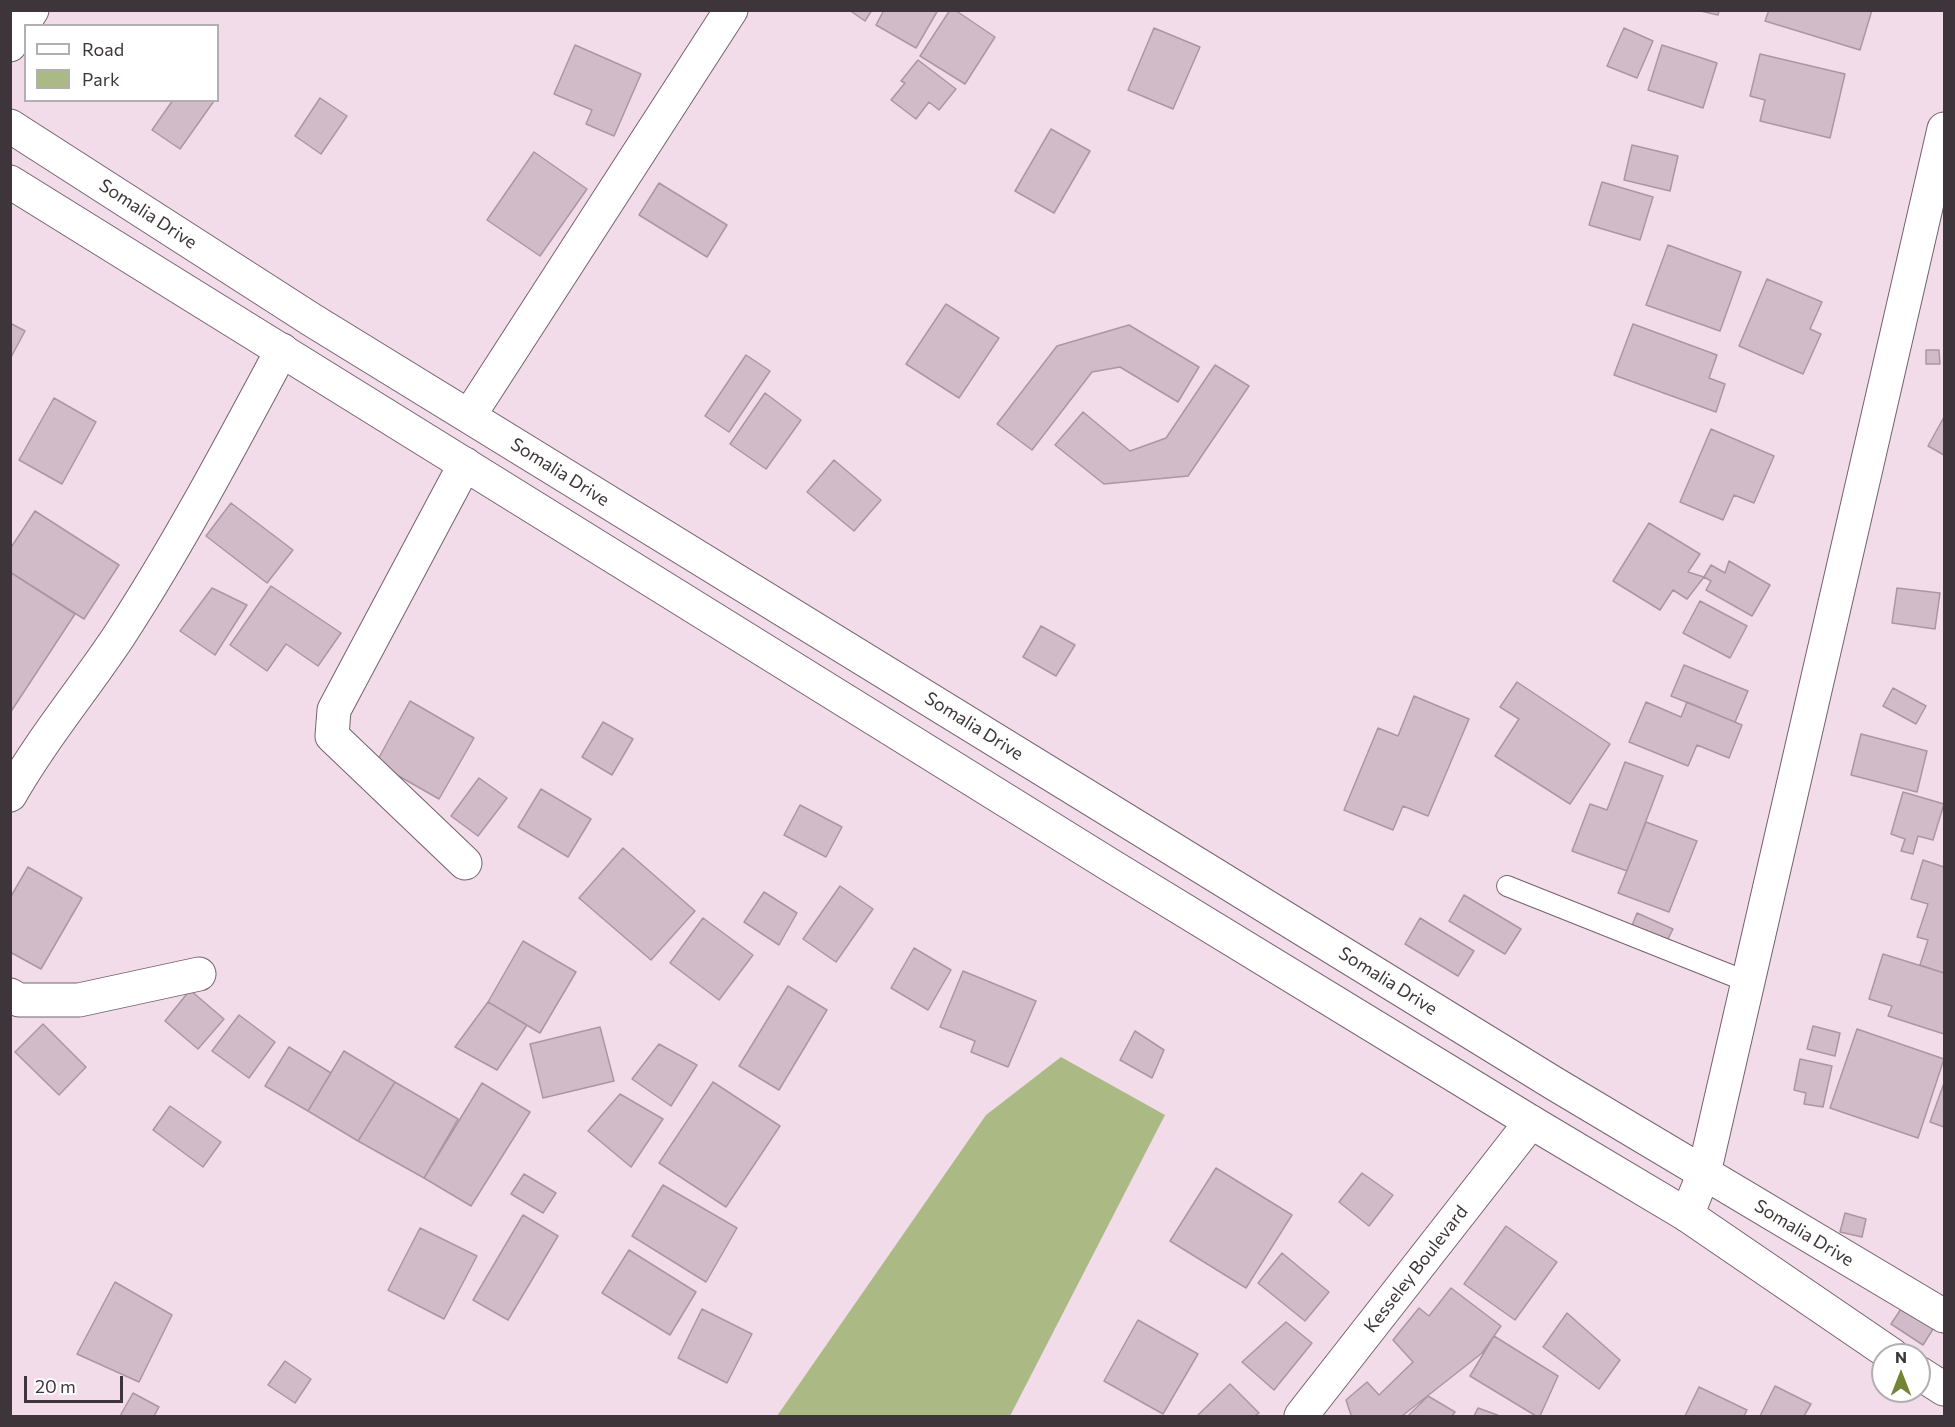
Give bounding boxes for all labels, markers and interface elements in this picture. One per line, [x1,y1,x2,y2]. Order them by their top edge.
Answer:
legend [24,24,219,102]
text: Road [82,38,124,60]
text: Park [82,68,120,90]
street label: Somalia Drive [95,174,201,254]
street label: Somalia Drive [507,433,613,511]
street label: Somalia Drive [921,687,1027,765]
street label: Somalia Drive [1335,942,1441,1020]
street label: Somalia Drive [1750,1195,1858,1271]
street label: Kesseley Boulevard [1360,1201,1472,1337]
north arrow [1871,1343,1931,1403]
text: N [1895,1347,1907,1366]
scale bar [27,1364,126,1402]
text: 20 m [35,1375,76,1397]

